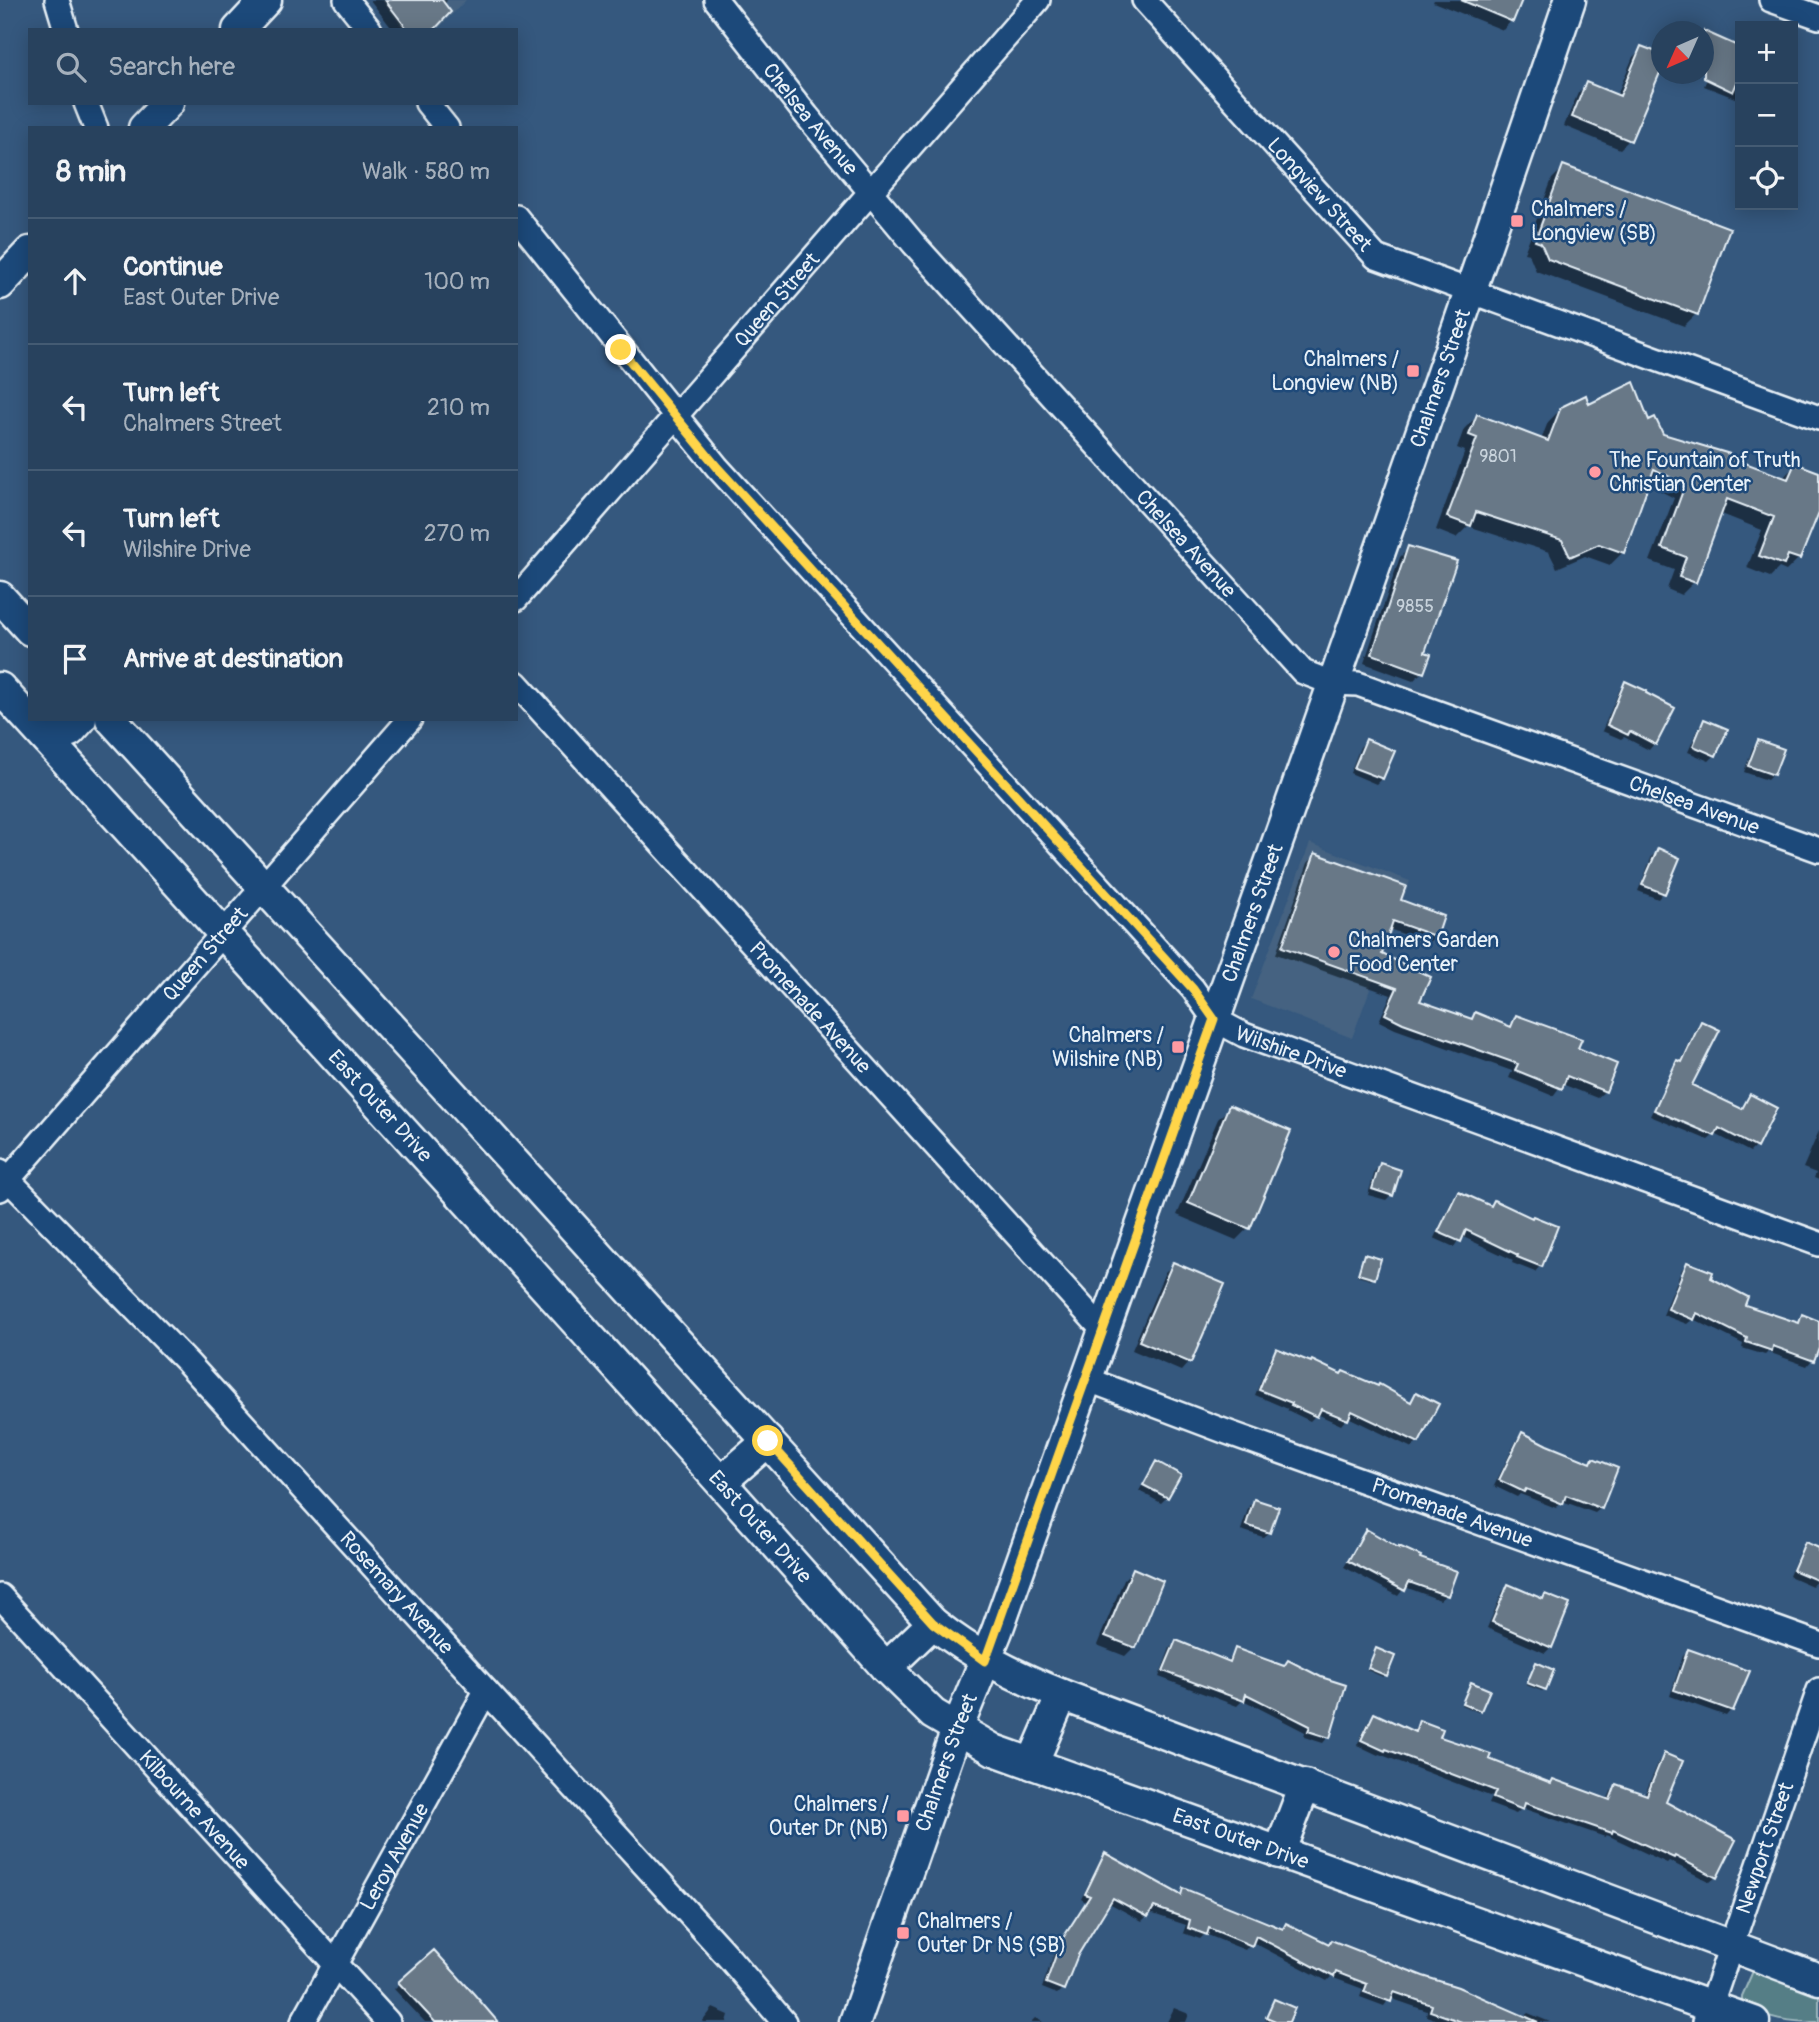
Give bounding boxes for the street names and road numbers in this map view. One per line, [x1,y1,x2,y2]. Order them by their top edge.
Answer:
street label: Chelsea Avenue [757,58,864,181]
street label: Longview Street [1261,132,1378,258]
street label: Queen Street [729,247,826,353]
street label: Chalmers Street [1404,305,1477,451]
street label: Chelsea Avenue [1130,484,1242,604]
street label: Chelsea Avenue [1625,770,1764,842]
street label: Chalmers Street [1216,840,1290,986]
street label: Queen Street [157,901,255,1007]
street label: Promenade Avenue [743,936,877,1080]
street label: Wilshire Drive [1231,1020,1351,1085]
street label: East Outer Drive [322,1044,438,1169]
street label: East Outer Drive [702,1465,818,1590]
street label: Promenade Avenue [1368,1472,1537,1555]
street label: Rosemary Avenue [334,1526,460,1661]
street label: Chalmers Street [909,1689,984,1835]
street label: Kilbourne Avenue [133,1745,256,1876]
street label: Newport Street [1730,1778,1800,1918]
street label: Leroy Avenue [354,1798,436,1915]
street label: East Outer Drive [1169,1802,1313,1876]

